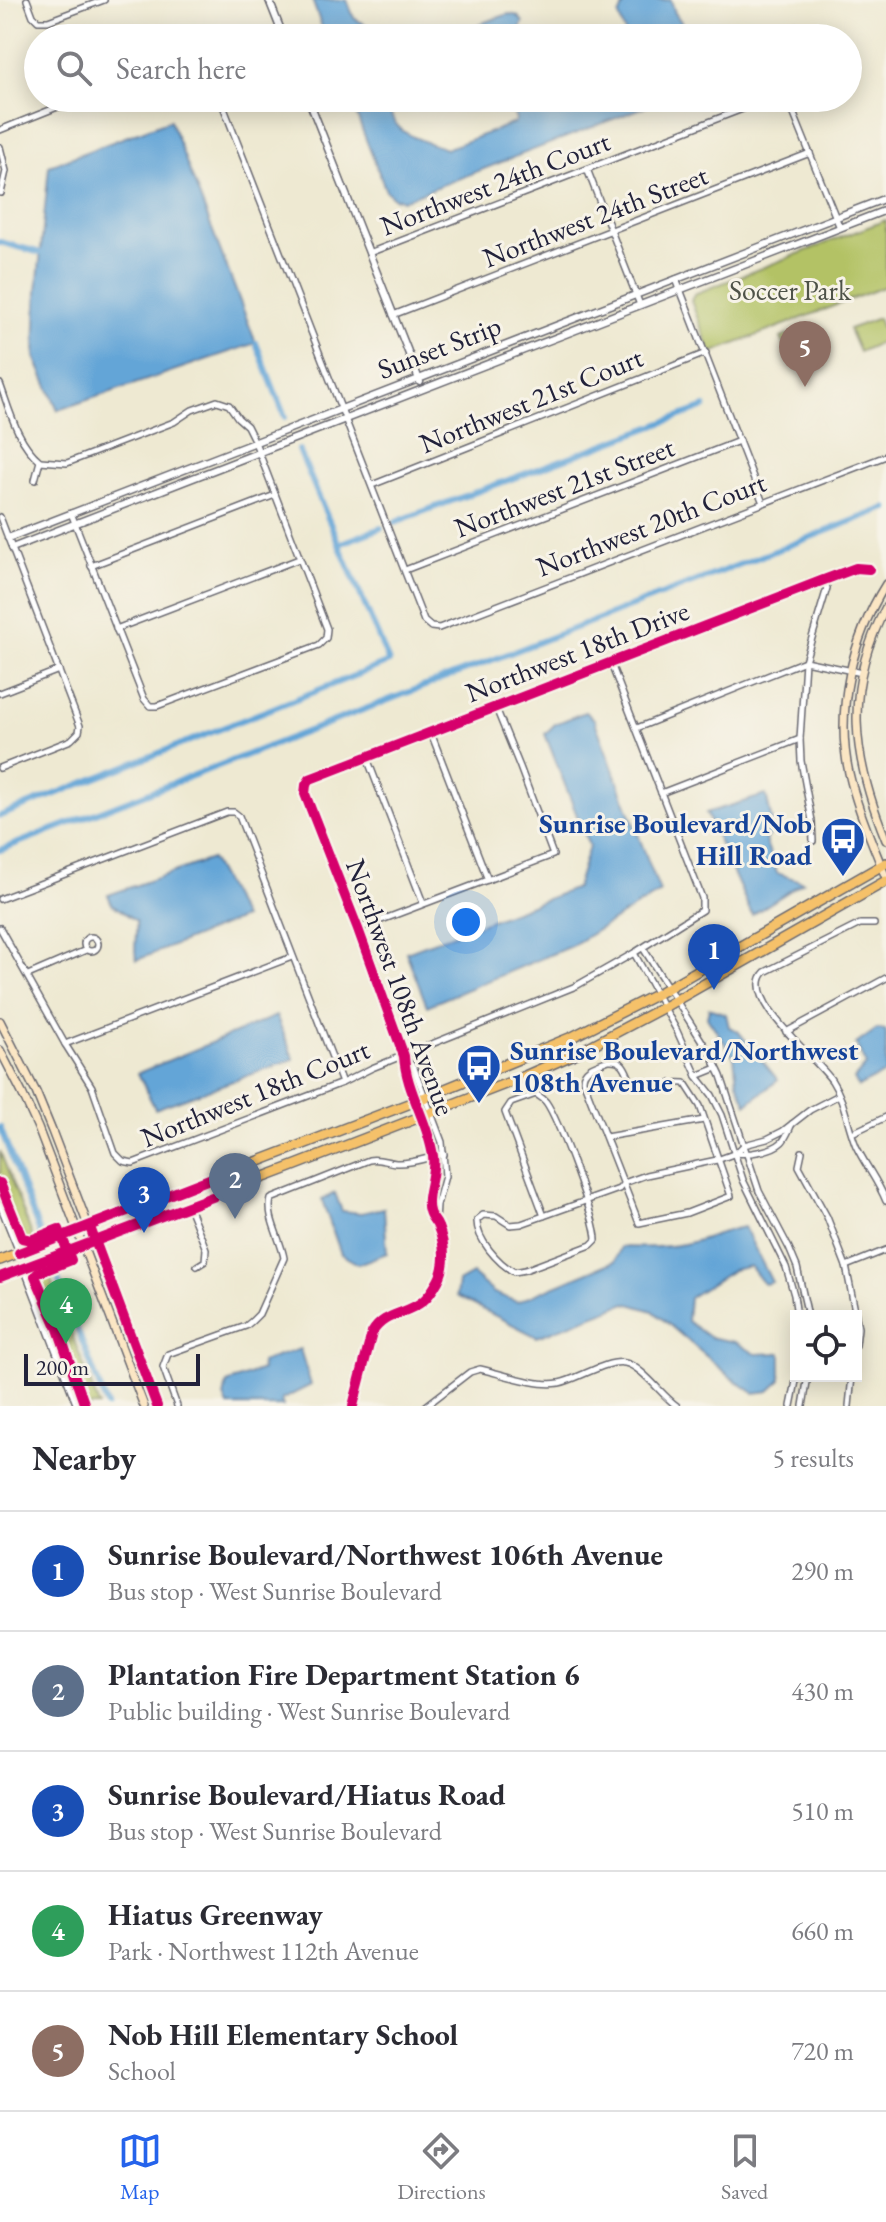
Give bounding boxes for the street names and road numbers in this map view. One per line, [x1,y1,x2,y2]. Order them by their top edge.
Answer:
street label: Northwest 24th Court [375,123,615,243]
street label: Northwest 24th Street [477,156,713,275]
street label: Sunset Strip [372,307,506,387]
street label: Northwest 21st Court [414,339,648,461]
street label: Northwest 21st Street [449,428,679,545]
street label: Northwest 20th Court [531,464,771,584]
street label: Northwest 18th Drive [460,592,694,710]
street label: Northwest 108th Avenue [338,854,464,1120]
street label: Northwest 18th Court [136,1031,375,1155]

